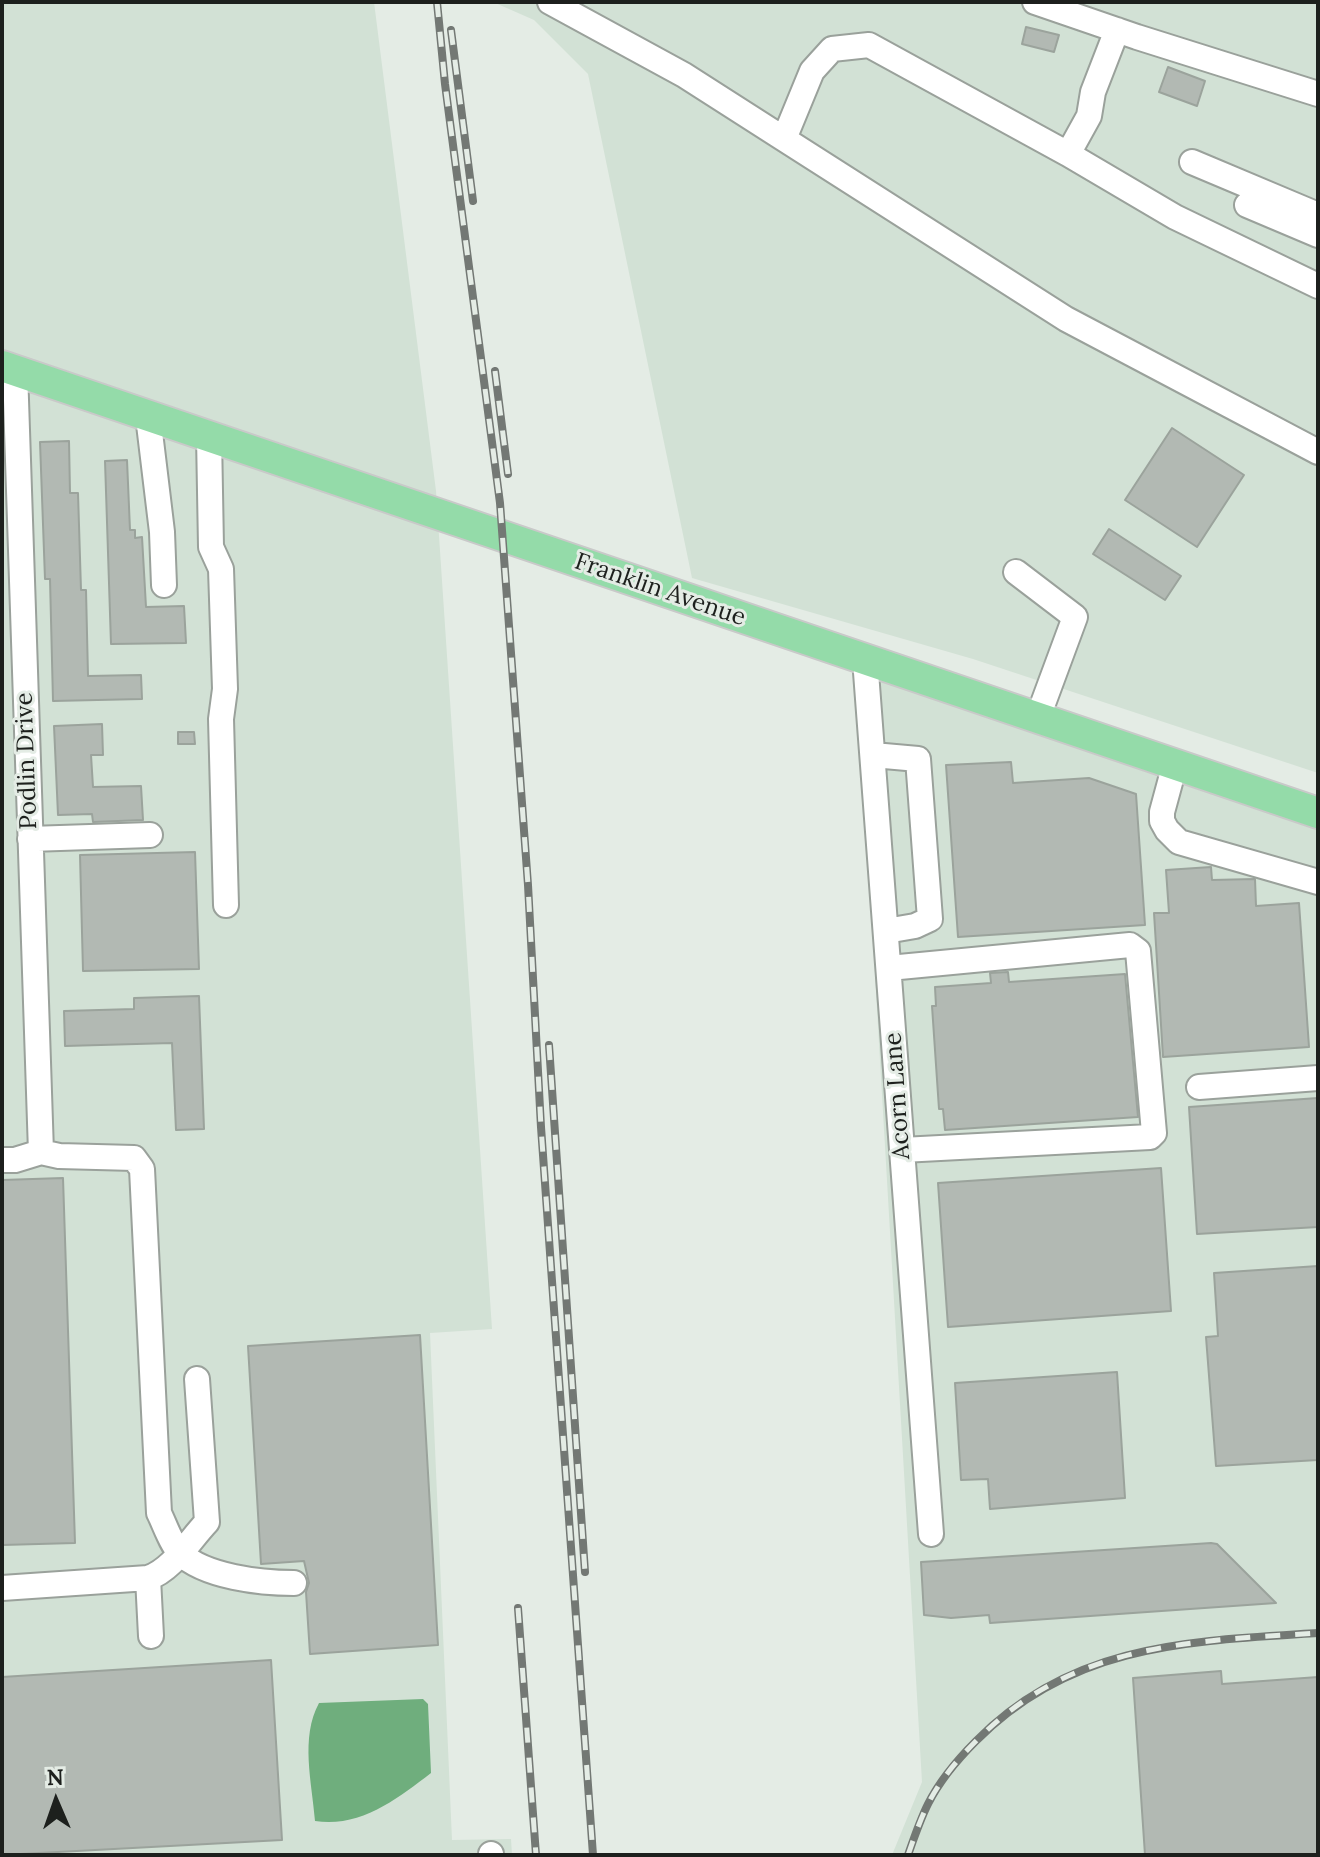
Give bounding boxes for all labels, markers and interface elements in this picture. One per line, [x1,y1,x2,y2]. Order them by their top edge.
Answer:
street label: Franklin Avenue [571,547,749,633]
street label: Podlin Drive [10,692,44,830]
street label: Acorn Lane [879,1031,917,1161]
north arrow [16,1761,96,1841]
text: N [46,1763,64,1791]

